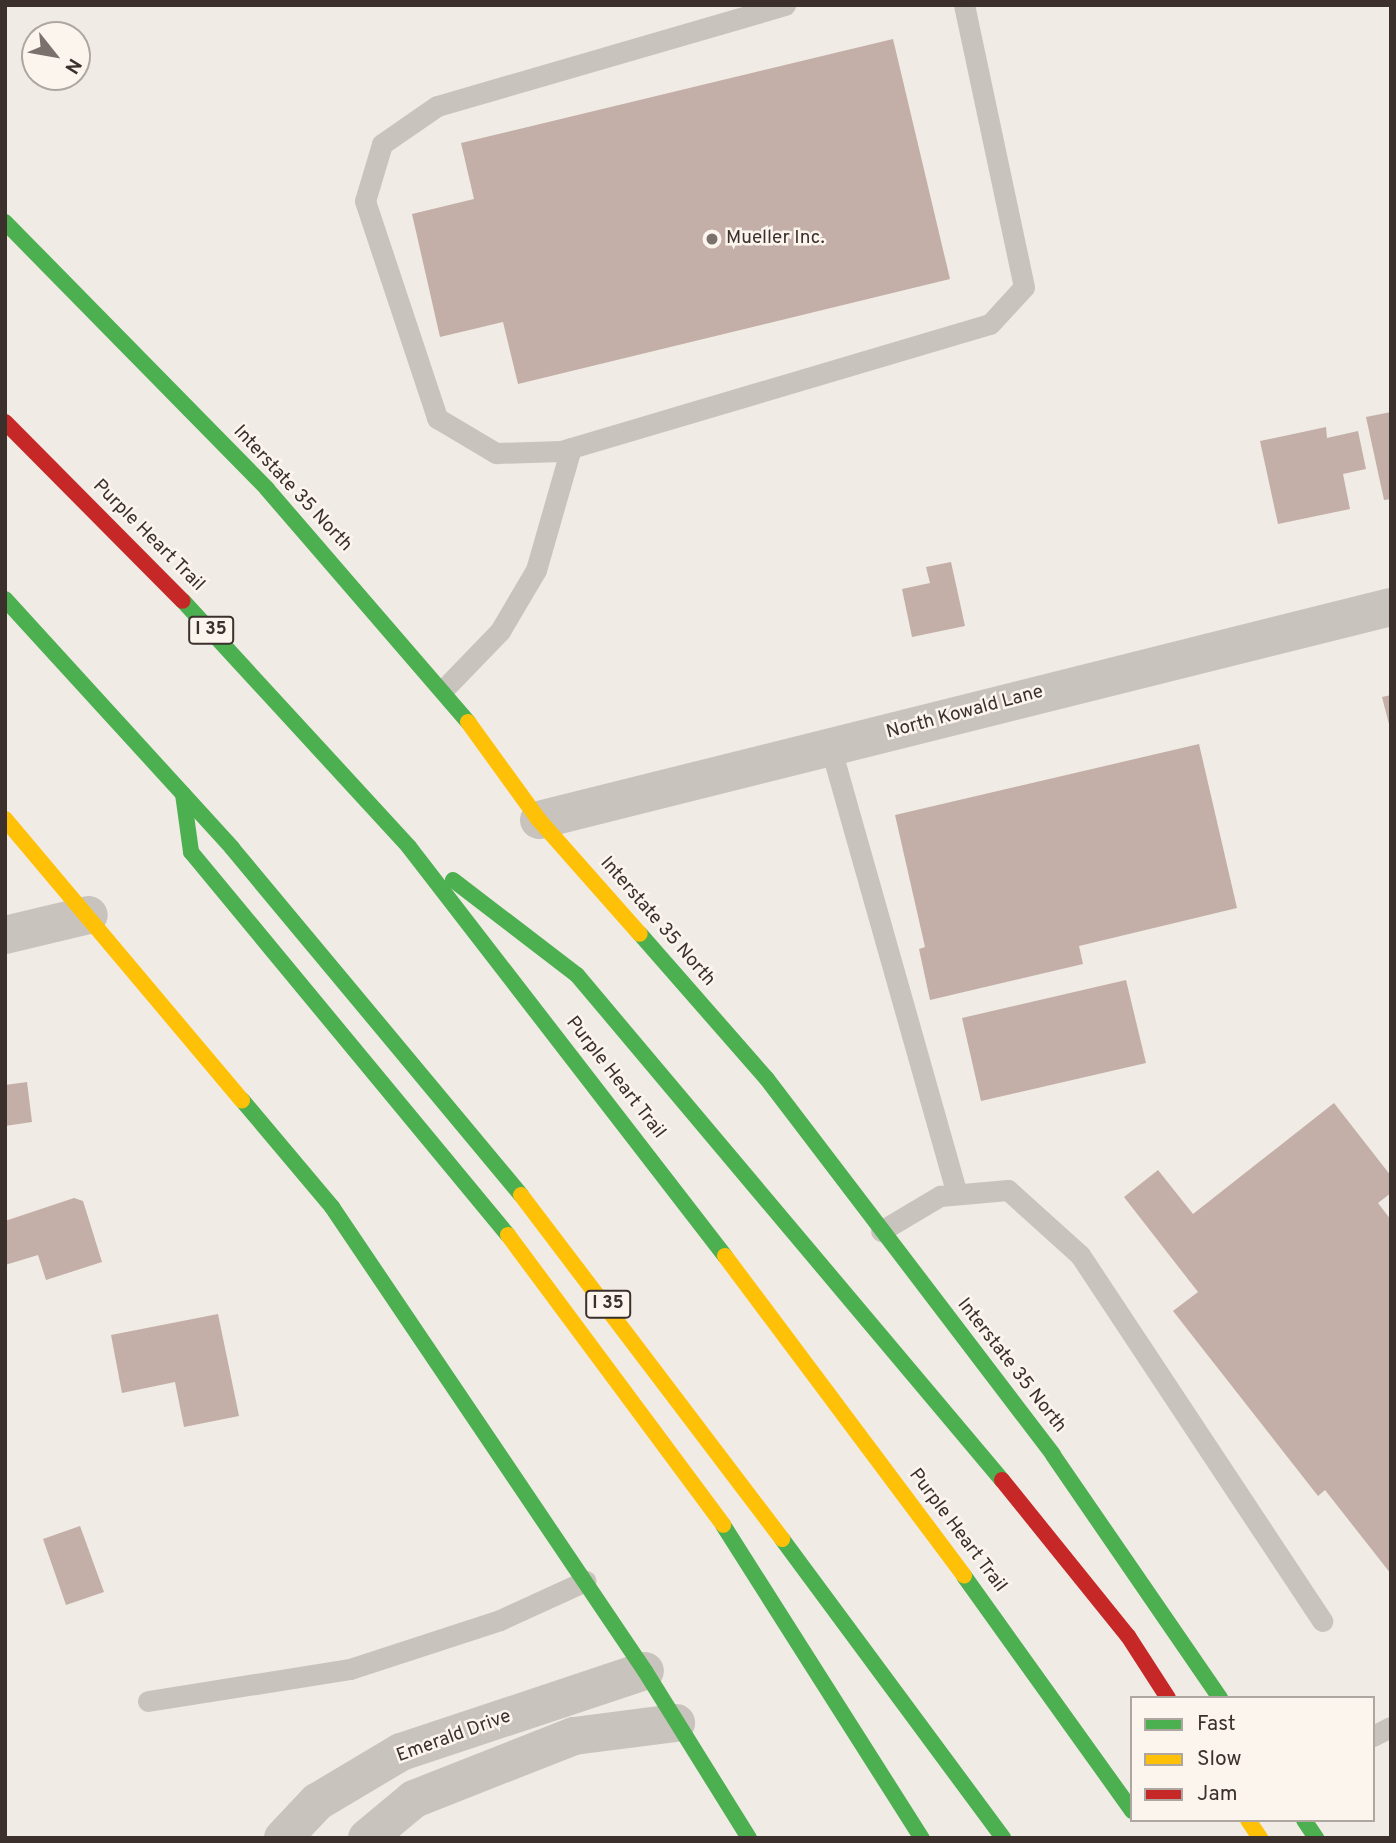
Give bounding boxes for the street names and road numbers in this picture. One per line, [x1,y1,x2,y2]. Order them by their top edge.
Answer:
street label: Interstate 35 North [228,421,356,557]
street label: Purple Heart Trail [87,475,209,597]
road number: I 35 [186,616,235,644]
street label: North Kowald Lane [884,681,1046,745]
street label: Interstate 35 North [594,853,720,991]
street label: Purple Heart Trail [560,1012,670,1144]
road number: I 35 [584,1289,632,1318]
street label: Interstate 35 North [951,1294,1071,1438]
street label: Purple Heart Trail [903,1464,1011,1598]
street label: Emerald Drive [394,1706,514,1768]

